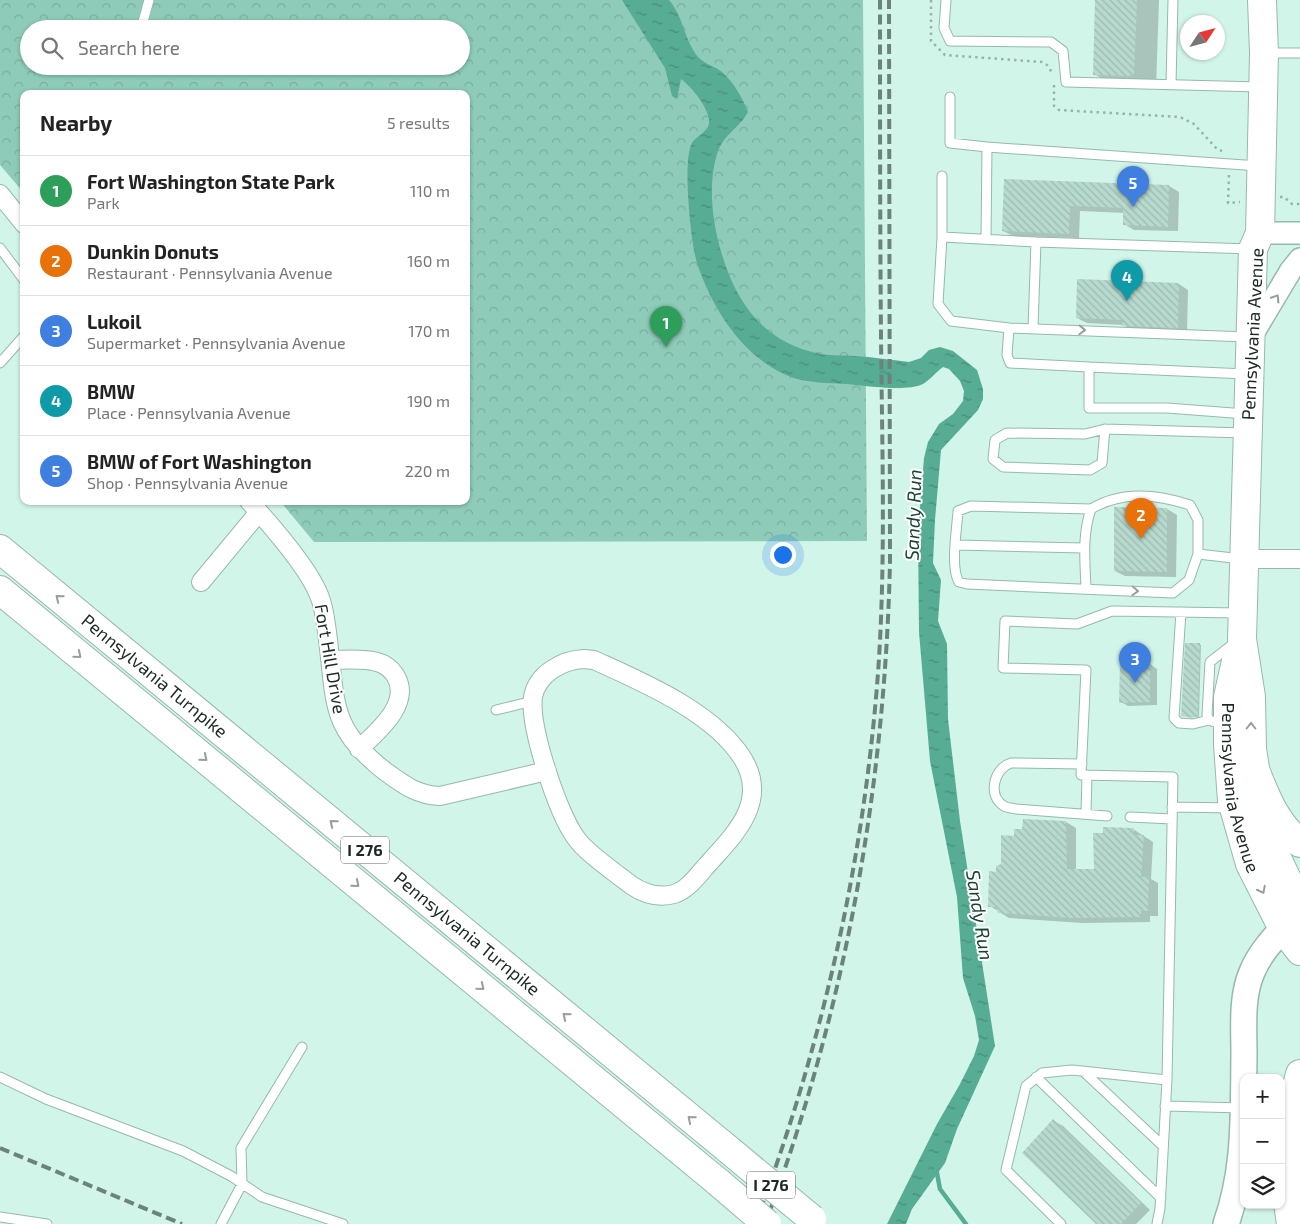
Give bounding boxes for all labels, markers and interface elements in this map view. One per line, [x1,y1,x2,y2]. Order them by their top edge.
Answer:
north arrow [1180,15,1225,60]
search box [20,20,470,75]
icon: search [38,34,66,62]
text: Search here [78,36,180,59]
text: Nearby [40,110,112,135]
text: 5 results [387,113,450,132]
pin: 5 [1117,166,1149,207]
text: Fort Washington State Park [87,170,335,193]
text: 1 [53,181,59,200]
text: 110 m [410,181,450,200]
text: Park [87,193,120,212]
text: Dunkin Donuts [87,240,219,263]
street label: Pennsylvania Avenue [1236,247,1268,421]
text: 2 [51,251,61,270]
text: 160 m [407,251,450,270]
pin: 4 [1111,260,1143,301]
text: Restaurant · Pennsylvania Avenue [87,263,333,282]
one-way arrow [1269,294,1279,303]
pin: 1 [650,306,682,347]
text: Lukoil [87,310,141,333]
text: 3 [51,321,61,340]
text: 170 m [408,321,450,340]
one-way arrow [1078,325,1086,336]
text: Supermarket · Pennsylvania Avenue [87,333,346,352]
text: BMW [87,380,135,403]
text: 4 [51,391,61,410]
text: 190 m [407,391,450,410]
text: Place · Pennsylvania Avenue [87,403,291,422]
text: BMW of Fort Washington [87,450,312,473]
text: 5 [52,461,60,480]
text: 220 m [405,461,450,480]
water label: Sandy Run [899,469,927,561]
text: Shop · Pennsylvania Avenue [87,473,288,492]
pin: 2 [1125,498,1157,539]
your location [770,542,796,568]
one-way arrow [1131,585,1139,596]
one-way arrow [55,594,64,603]
street label: Fort Hill Drive [310,602,351,716]
street label: Pennsylvania Turnpike [77,609,232,742]
pin: 3 [1119,642,1151,683]
one-way arrow [72,649,81,657]
street label: Pennsylvania Avenue [1218,702,1265,876]
one-way arrow [1246,722,1256,730]
one-way arrow [198,753,207,762]
one-way arrow [329,820,338,829]
road number: I 276 [341,836,389,864]
street label: Pennsylvania Turnpike [390,866,545,1000]
water label: Sandy Run [961,868,999,962]
one-way arrow [350,878,359,886]
one-way arrow [1256,885,1266,894]
one-way arrow [476,982,485,991]
one-way arrow [563,1013,572,1021]
map controls [1240,1074,1285,1209]
button: + [1240,1074,1285,1119]
one-way arrow [688,1116,697,1125]
button: − [1240,1119,1285,1164]
button: layers [1240,1164,1285,1209]
road number: I 276 [747,1172,795,1198]

